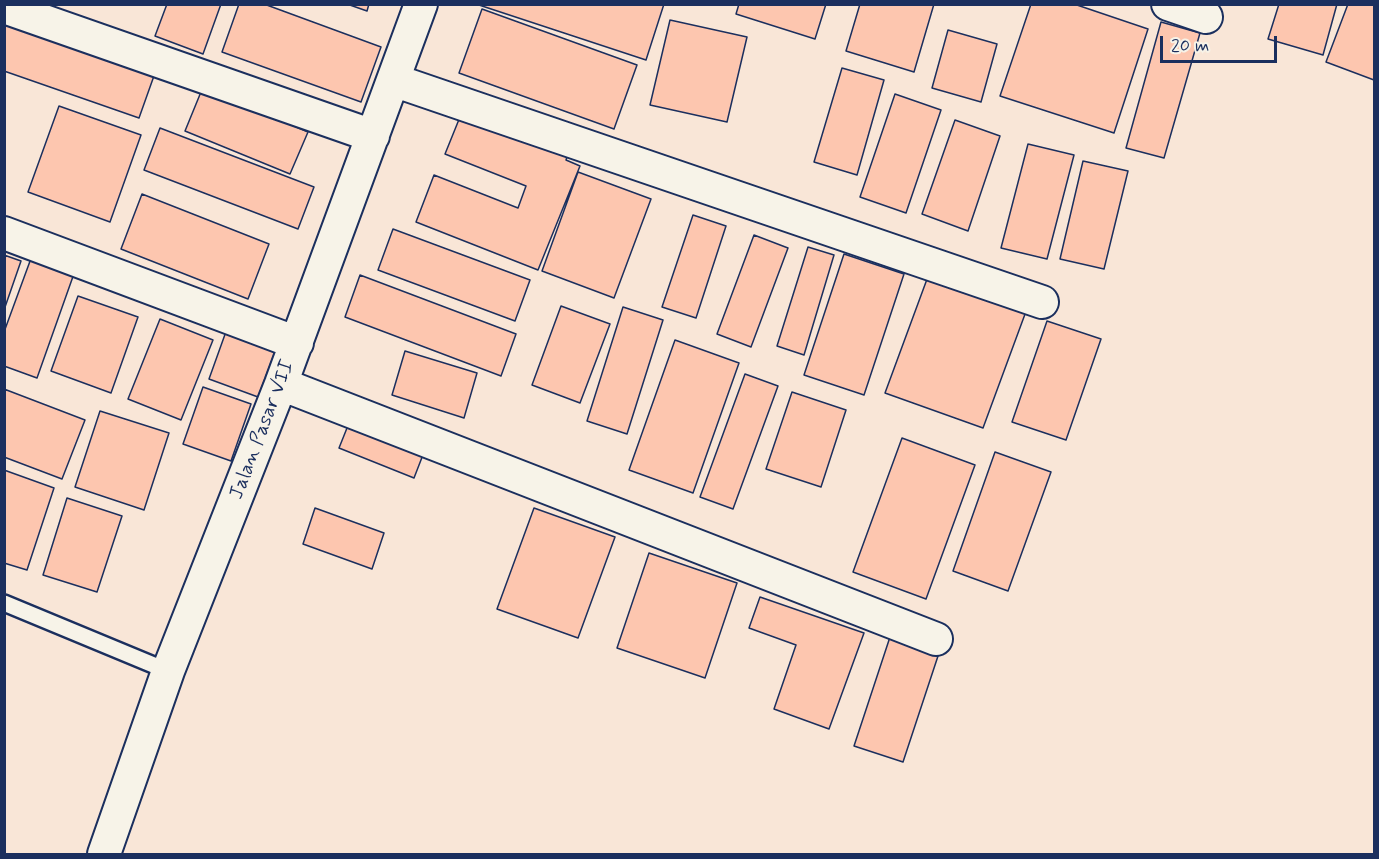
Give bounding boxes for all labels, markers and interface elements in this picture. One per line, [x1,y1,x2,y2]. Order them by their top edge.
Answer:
scale bar [1163,24,1280,62]
text: 20 m [1171,34,1209,58]
street label: Jalan Pasar VII [225,357,301,503]

